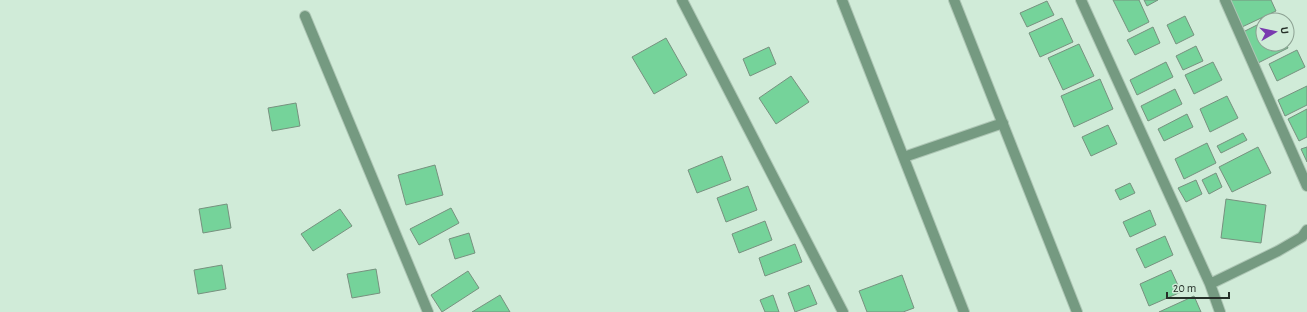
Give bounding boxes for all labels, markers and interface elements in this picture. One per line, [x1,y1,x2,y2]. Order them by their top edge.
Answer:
north arrow [1255,12,1295,52]
text: U [1278,26,1290,35]
scale bar [1167,274,1229,300]
text: 20 m [1173,282,1196,294]

